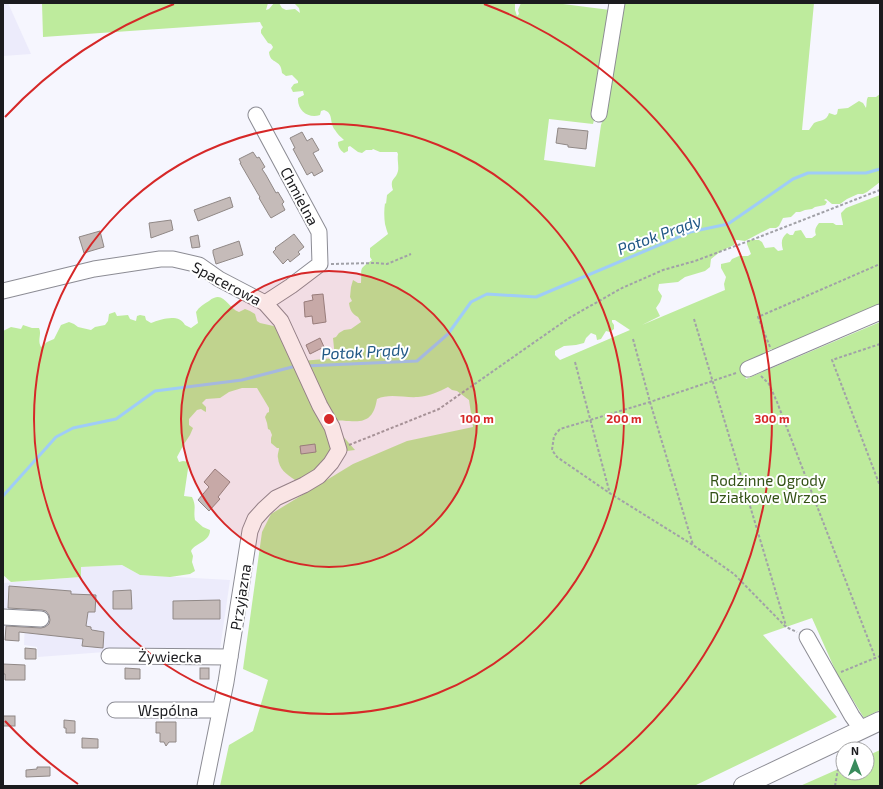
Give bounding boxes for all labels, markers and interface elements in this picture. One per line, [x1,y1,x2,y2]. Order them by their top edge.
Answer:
street label: Chmielna [277,164,323,228]
water label: Potok Prądy [614,210,704,259]
street label: Spacerowa [189,257,265,309]
water label: Potok Prądy [321,339,410,364]
text: 100 m [460,411,494,425]
text: 200 m [606,411,642,425]
text: 300 m [754,411,790,425]
centre of rings [322,412,336,426]
park label: Rodzinne Ogrody Działkowe Wrzos [709,471,827,506]
street label: Przyjazna [226,562,255,632]
street label: Żywiecka [138,646,202,666]
street label: Wspólna [138,701,198,719]
north arrow [835,741,875,781]
text: N [851,744,859,757]

